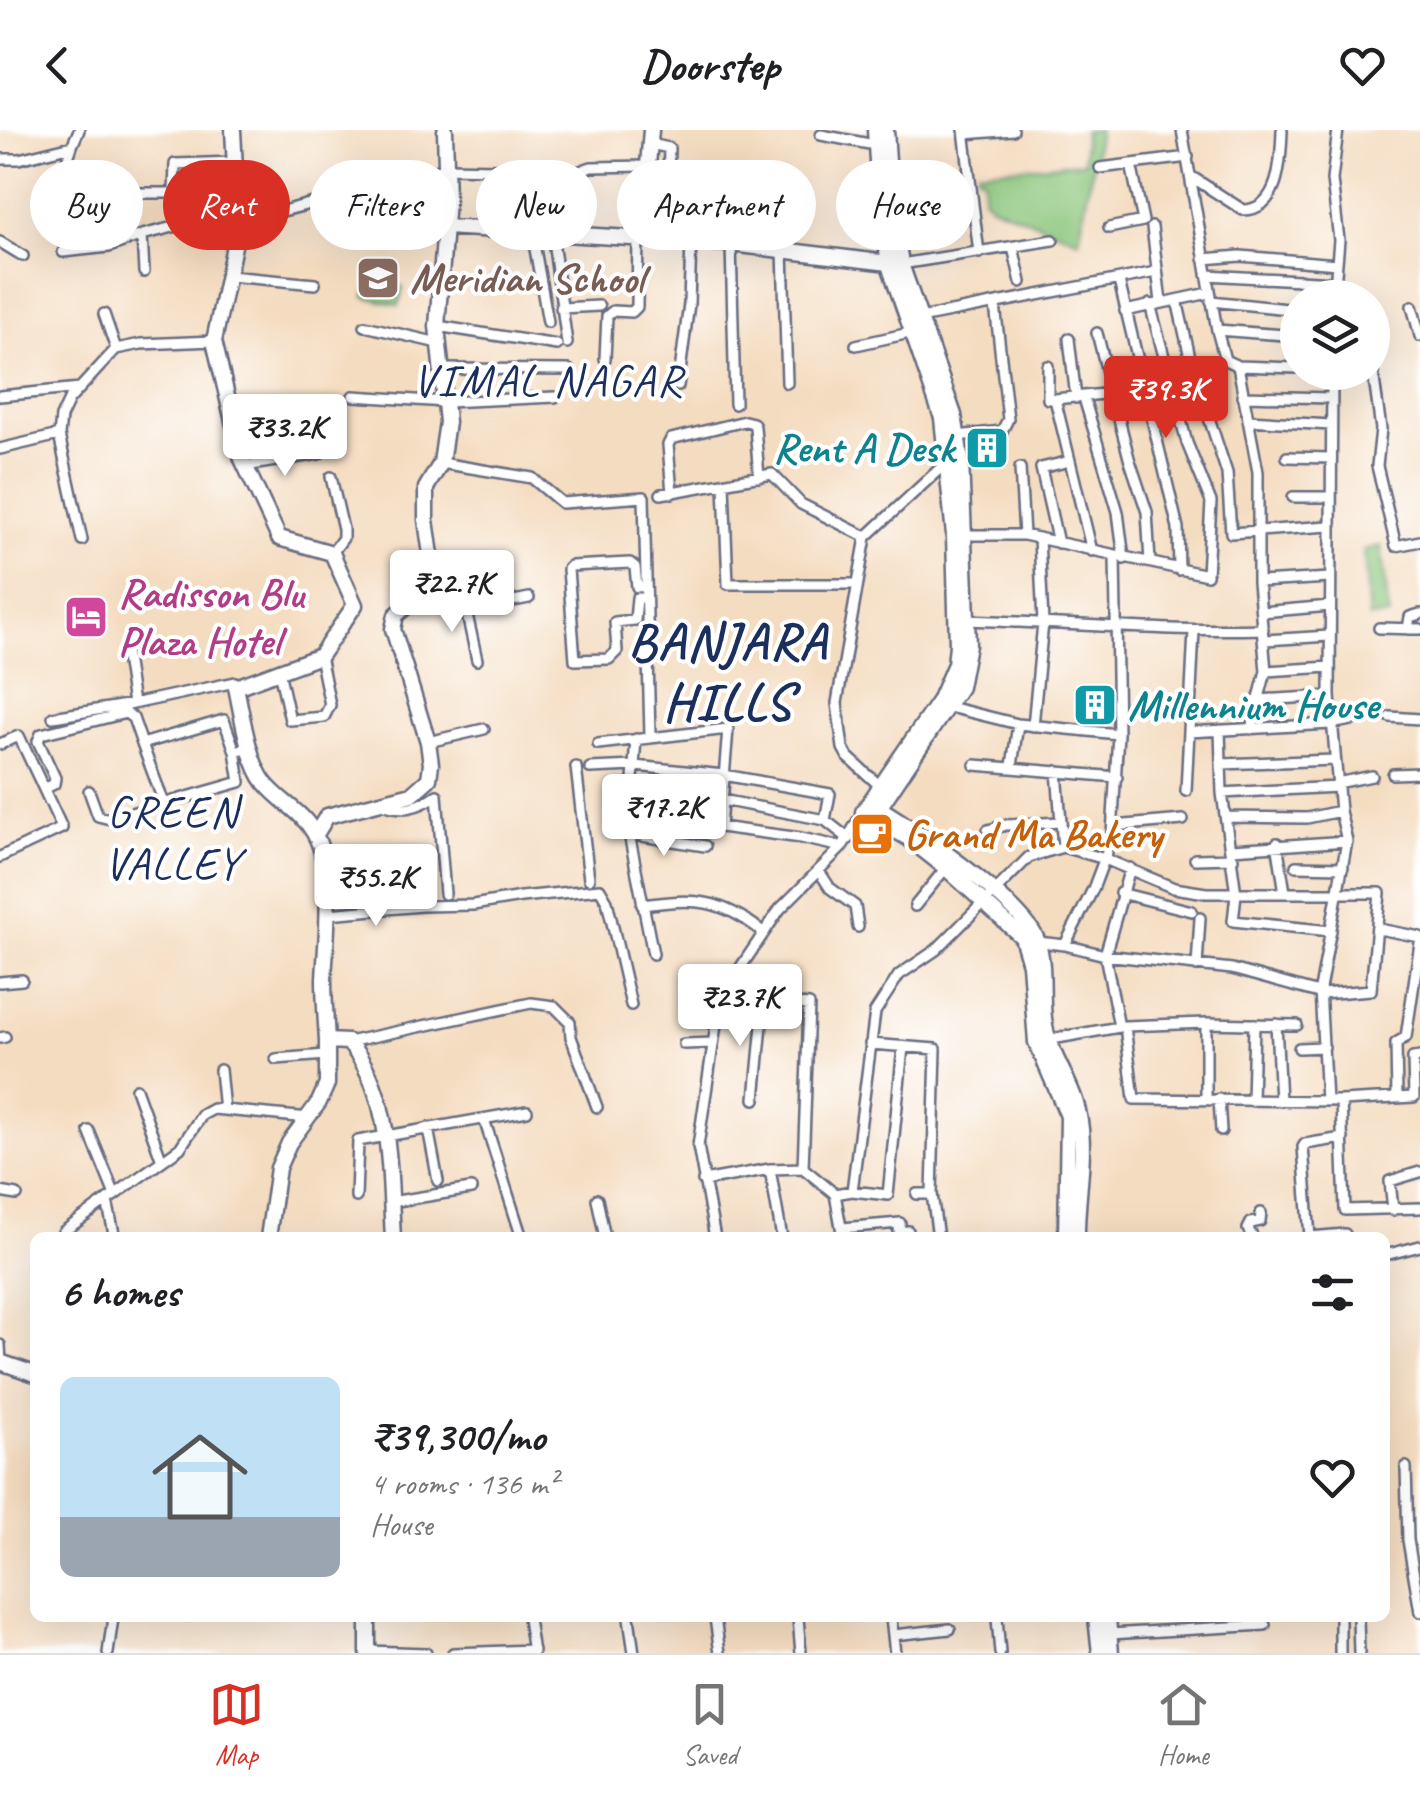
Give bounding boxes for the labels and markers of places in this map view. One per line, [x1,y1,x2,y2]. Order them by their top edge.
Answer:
place label: Meridian School [410,252,651,305]
school or university icon: Meridian School [355,255,401,301]
pin: ₹39.3K [1085,356,1247,441]
pin: ₹33.2K [204,394,366,479]
place label: Rent A Desk [773,422,958,475]
building icon: Rent A Desk [964,425,1010,471]
pin: ₹22.7K [371,550,533,635]
place label: Radisson Blu Plaza Hotel [118,567,307,668]
hotel icon: Radisson Blu Plaza Hotel [63,594,109,640]
place label: Millennium House [1128,679,1382,732]
building icon: Millennium House [1072,682,1118,728]
pin: ₹17.2K [583,774,745,859]
place label: Grand Ma Bakery [904,808,1166,861]
cafe icon: Grand Ma Bakery [849,811,895,857]
pin: ₹55.2K [295,844,457,929]
pin: ₹23.7K [659,964,821,1049]

